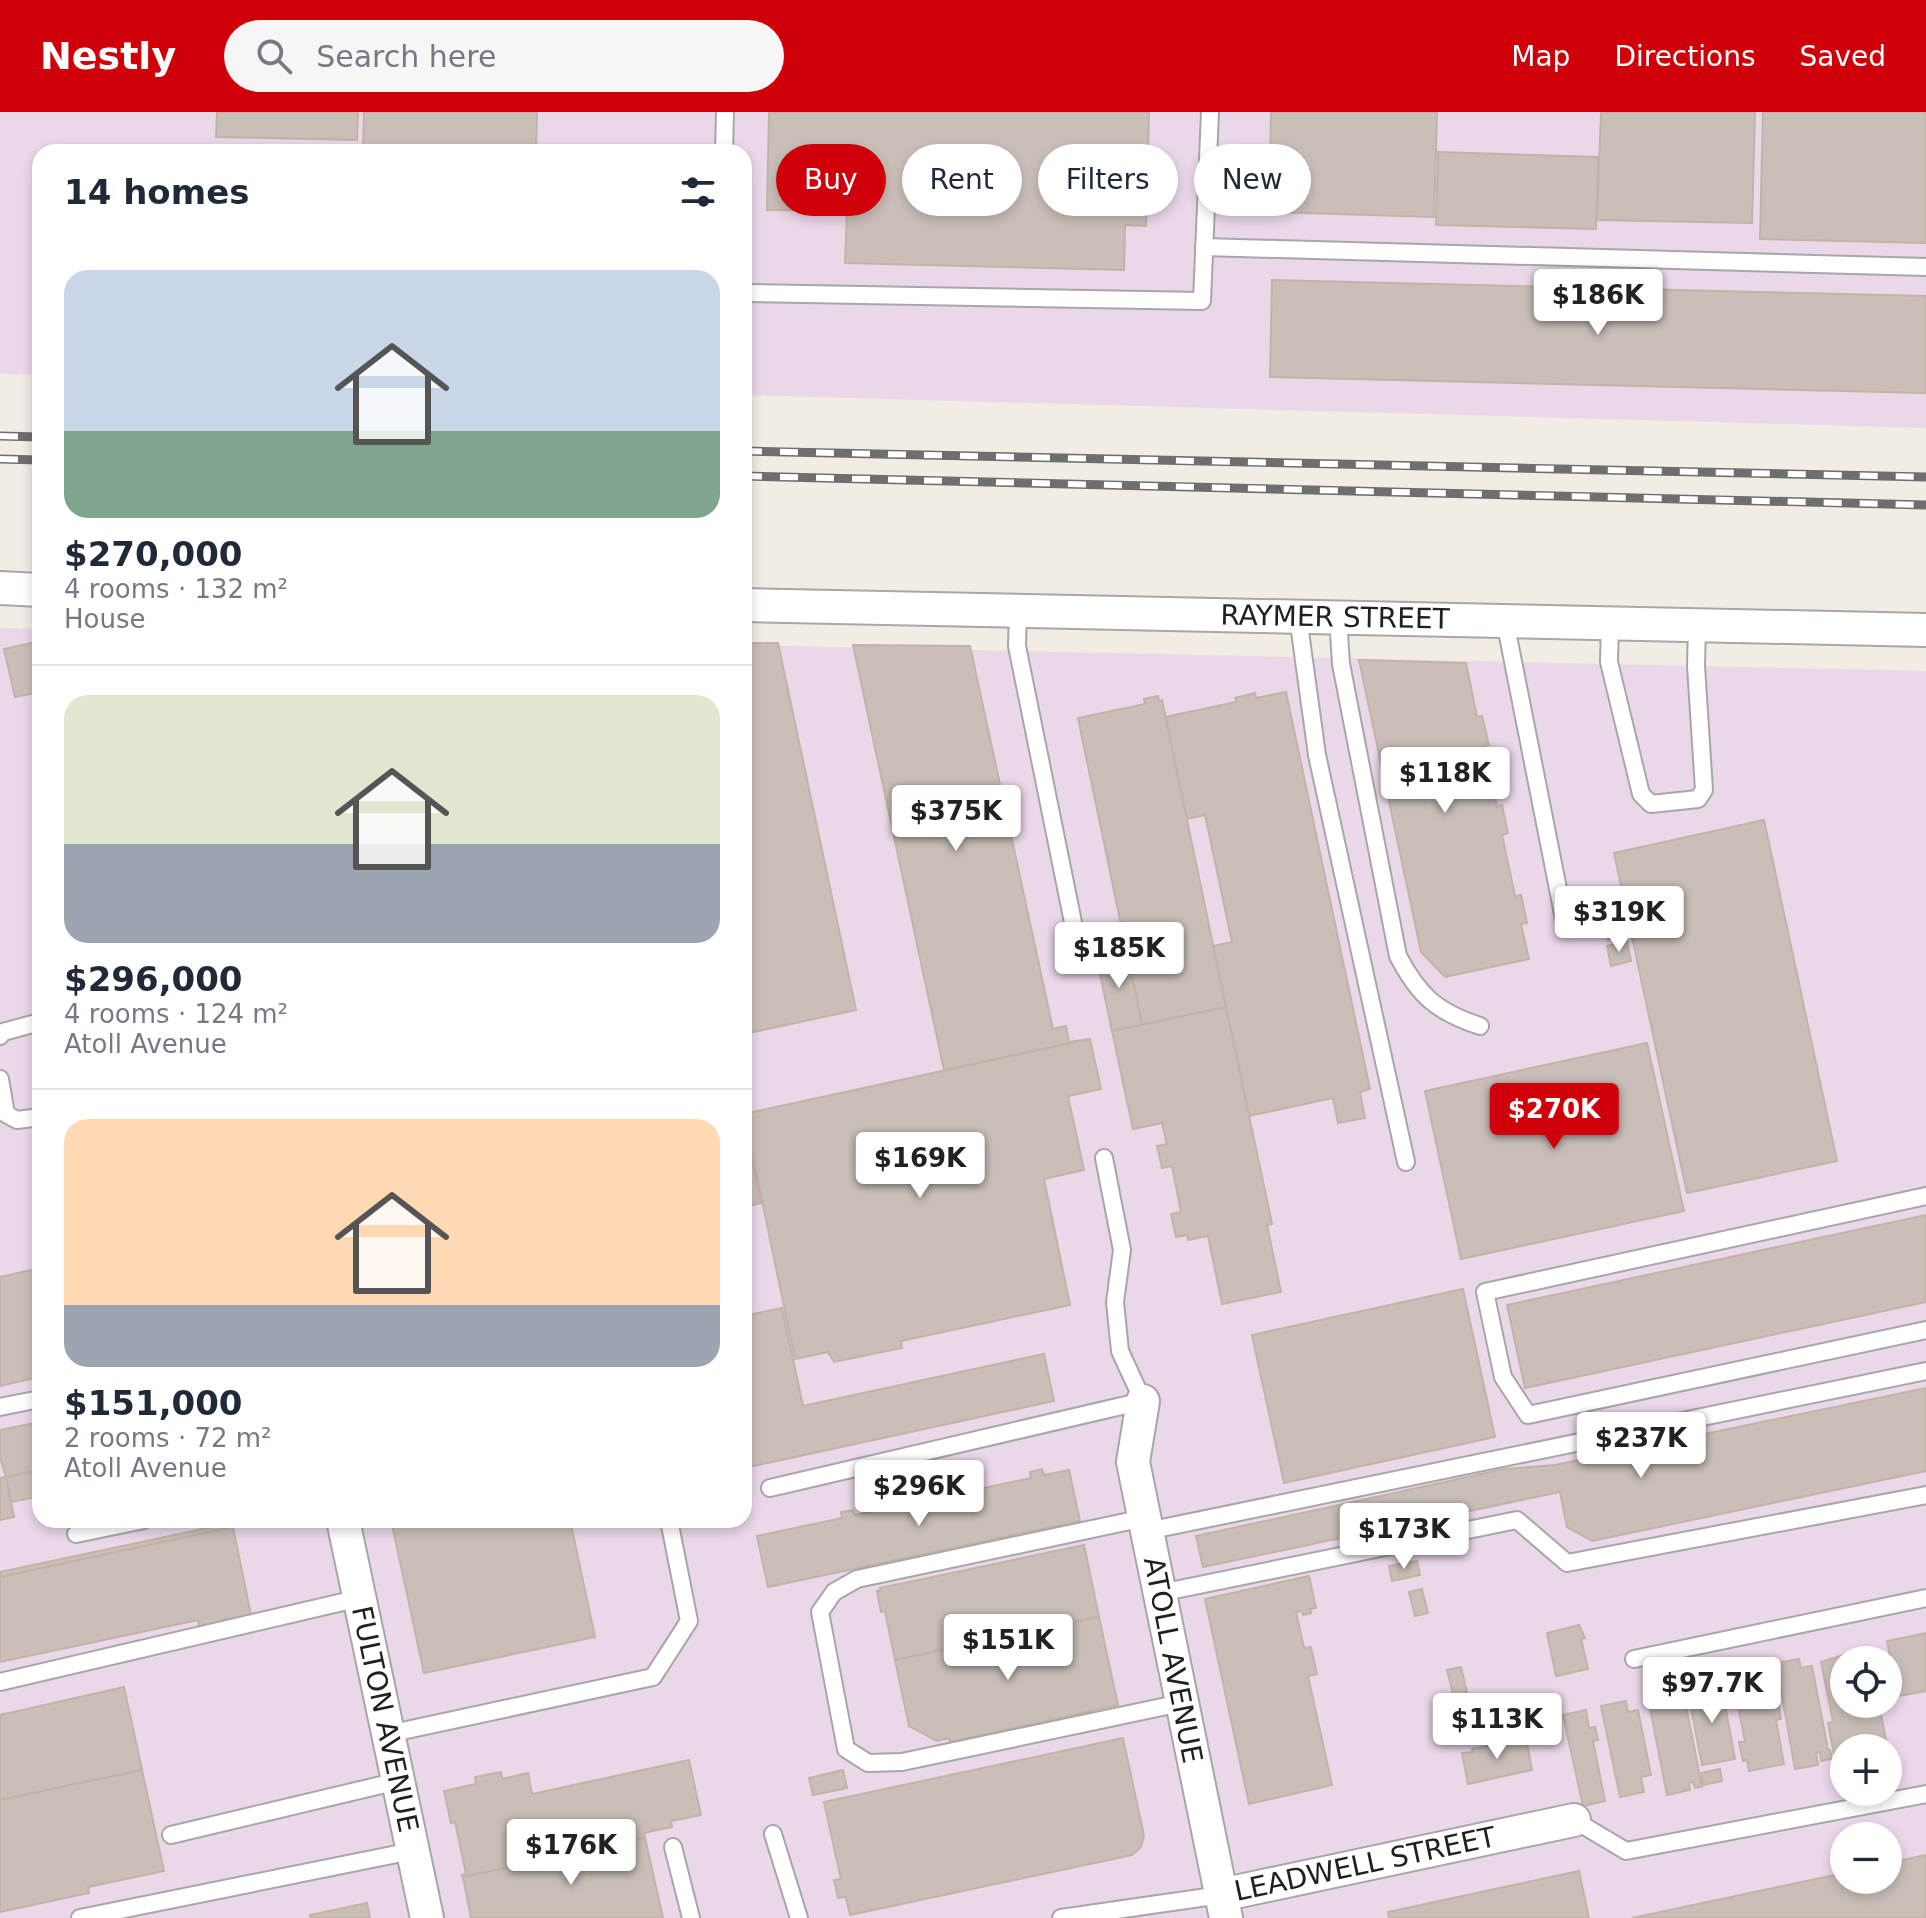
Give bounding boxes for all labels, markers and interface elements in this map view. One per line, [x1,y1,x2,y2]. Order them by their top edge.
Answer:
search box [224,20,784,92]
text: Nestly [40,34,176,78]
icon: search [252,34,296,78]
text: Search here [316,39,496,74]
text: Map [1511,40,1570,73]
text: Directions [1614,40,1755,73]
text: Saved [1799,40,1886,73]
chip: Buy [776,144,886,216]
chip: Rent [902,144,1022,216]
chip: Filters [1038,144,1178,216]
chip: New [1194,144,1311,216]
icon: filters [676,170,720,214]
text: 14 homes [64,172,249,212]
pin: $186K [1542,269,1654,337]
text: $186K [1552,280,1644,310]
icon: home [320,322,464,466]
text: $270,000 [64,534,243,574]
text: 4 rooms · 132 m² [64,574,288,604]
street label: RAYMER STREET [1220,599,1451,636]
text: House [64,604,145,634]
icon: home [320,747,464,891]
pin: $118K [1389,747,1501,815]
text: $118K [1399,758,1491,788]
pin: $375K [900,785,1012,853]
text: $375K [910,796,1002,826]
pin: $319K [1563,886,1675,954]
text: $319K [1573,897,1665,927]
pin: $185K [1063,922,1175,990]
text: $185K [1073,933,1165,963]
text: $296,000 [64,959,243,999]
text: 4 rooms · 124 m² [64,999,288,1029]
text: Atoll Avenue [64,1029,227,1059]
pin: $270K [1498,1083,1610,1151]
text: $270K [1508,1094,1600,1124]
pin: $169K [864,1132,976,1200]
text: $169K [874,1143,966,1173]
icon: home [320,1171,464,1315]
text: $151,000 [64,1383,243,1423]
pin: $237K [1585,1412,1697,1480]
text: 2 rooms · 72 m² [64,1423,272,1453]
text: $237K [1595,1423,1687,1453]
text: Atoll Avenue [64,1453,227,1483]
pin: $296K [863,1460,975,1528]
text: $296K [873,1471,965,1501]
pin: $173K [1348,1503,1460,1571]
text: $173K [1358,1514,1450,1544]
street label: ATOLL AVENUE [1137,1554,1209,1766]
street label: FULTON AVENUE [345,1603,425,1835]
pin: $151K [952,1614,1064,1682]
text: $151K [962,1625,1054,1655]
map controls [1830,1646,1902,1894]
button: locate [1830,1646,1902,1718]
pin: $97.7K [1647,1657,1777,1725]
text: $97.7K [1661,1668,1763,1698]
pin: $113K [1441,1693,1553,1761]
text: $113K [1451,1704,1543,1734]
button: + [1830,1734,1902,1806]
pin: $176K [515,1819,627,1887]
street label: LEADWELL STREET [1231,1820,1500,1908]
button: − [1830,1822,1902,1894]
text: $176K [525,1830,617,1860]

